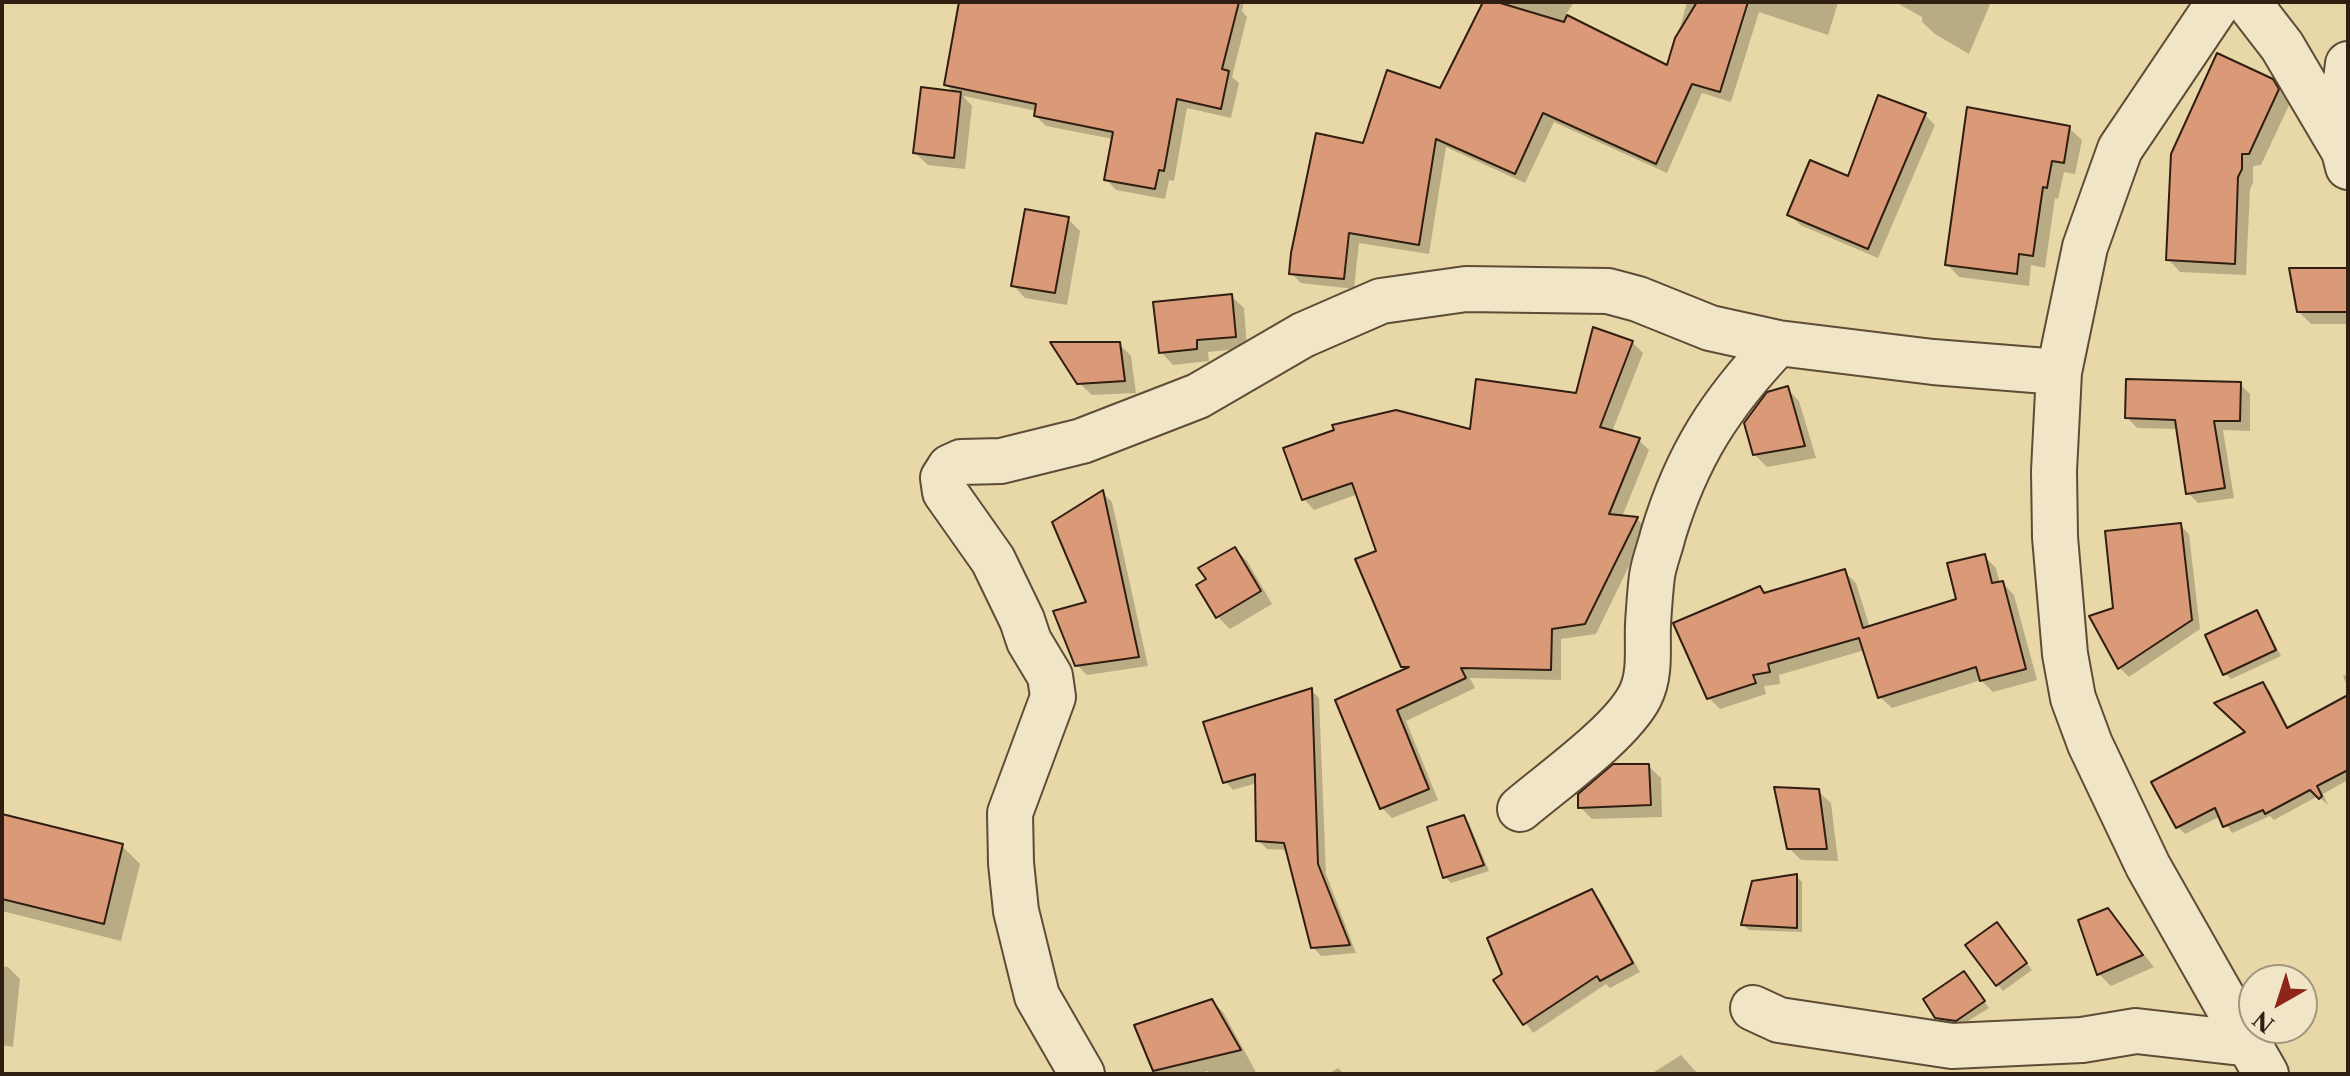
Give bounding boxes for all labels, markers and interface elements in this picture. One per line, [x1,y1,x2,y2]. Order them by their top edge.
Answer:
north arrow [2238,964,2318,1044]
text: N [2248,1005,2280,1038]

